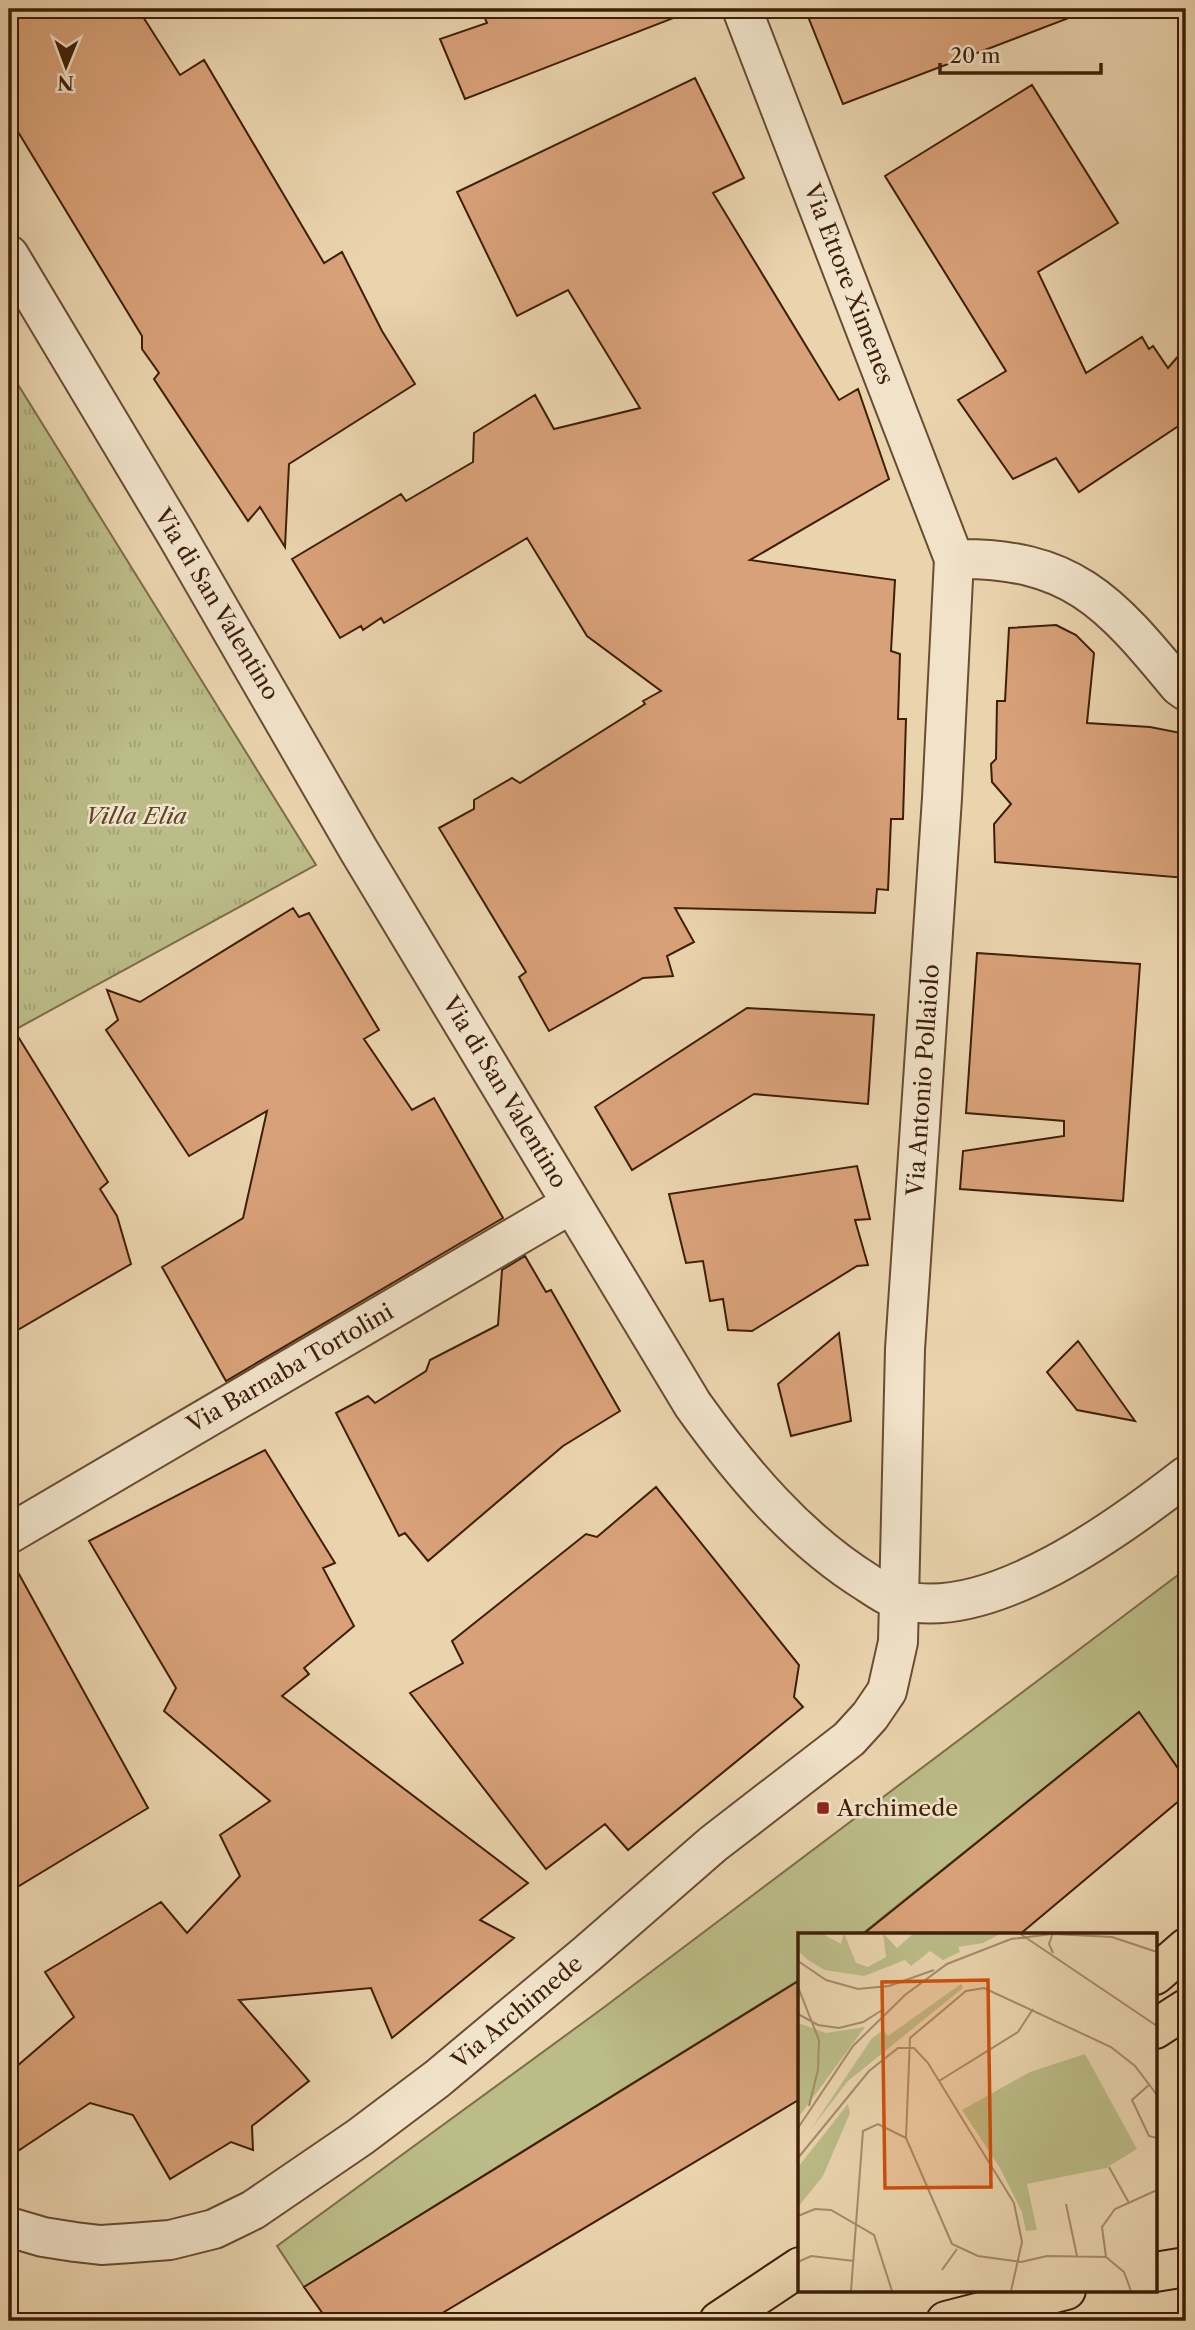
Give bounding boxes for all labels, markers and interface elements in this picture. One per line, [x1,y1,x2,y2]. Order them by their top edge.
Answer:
north arrow [32,32,102,102]
scale bar [940,32,1100,76]
text: 20 m [950,43,1001,68]
text: N [57,71,74,94]
street label: Via Ettore Ximenes [798,179,900,388]
street label: Via di San Valentino [148,502,285,705]
park label: Villa Elia [85,802,187,830]
street label: Via Antonio Pollaiolo [901,963,945,1198]
street label: Via di San Valentino [436,990,573,1193]
street label: Via Barnaba Tortolini [181,1297,398,1439]
place label: Archimede [836,1794,958,1822]
marker: Archimede [815,1800,831,1816]
inset map [798,1933,1156,2292]
street label: Via Archimede [445,1949,588,2075]

